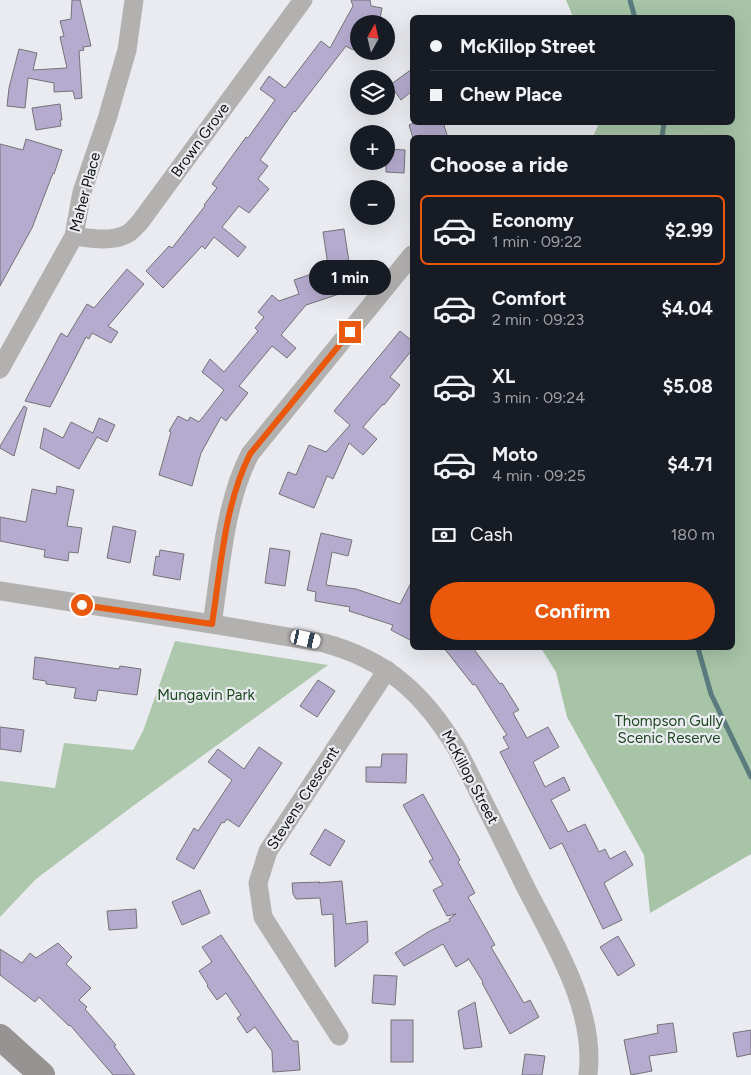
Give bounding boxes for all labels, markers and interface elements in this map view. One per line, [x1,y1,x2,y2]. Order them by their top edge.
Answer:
north arrow [350,15,395,60]
map controls [350,15,395,225]
text: McKillop Street [460,35,596,58]
button: layers [350,70,395,115]
text: Chew Place [460,83,562,106]
street label: Brown Grove [167,99,233,181]
button: + [350,125,395,170]
street label: Maher Place [66,150,104,234]
text: Choose a ride [430,151,568,178]
button: − [350,180,395,225]
icon: car [432,208,477,253]
text: Economy [492,209,574,232]
text: $2.99 [665,219,713,242]
text: 1 min · 09:22 [492,232,582,251]
callout: 1 min [309,260,391,294]
text: 1 min [331,268,369,287]
icon: car [432,286,477,331]
text: Comfort [492,287,567,310]
text: $4.04 [661,297,713,320]
text: 2 min · 09:23 [492,310,584,329]
route end [339,321,361,343]
icon: car [432,364,477,409]
text: XL [492,365,515,388]
text: $5.08 [663,375,713,398]
text: 3 min · 09:24 [492,388,585,407]
icon: car [432,442,477,487]
text: Moto [492,443,538,466]
text: $4.71 [667,453,713,476]
text: 4 min · 09:25 [492,466,586,485]
icon: cash [430,521,458,549]
text: Cash [470,523,513,546]
text: 180 m [671,525,715,544]
button: Confirm [430,582,715,640]
route start [71,594,93,616]
car [289,628,322,650]
park label: Mungavin Park [157,686,256,704]
park label: Thompson Gully Scenic Reserve [614,712,724,747]
street label: McKillop Street [438,727,502,827]
street label: Stevens Crescent [263,743,343,853]

